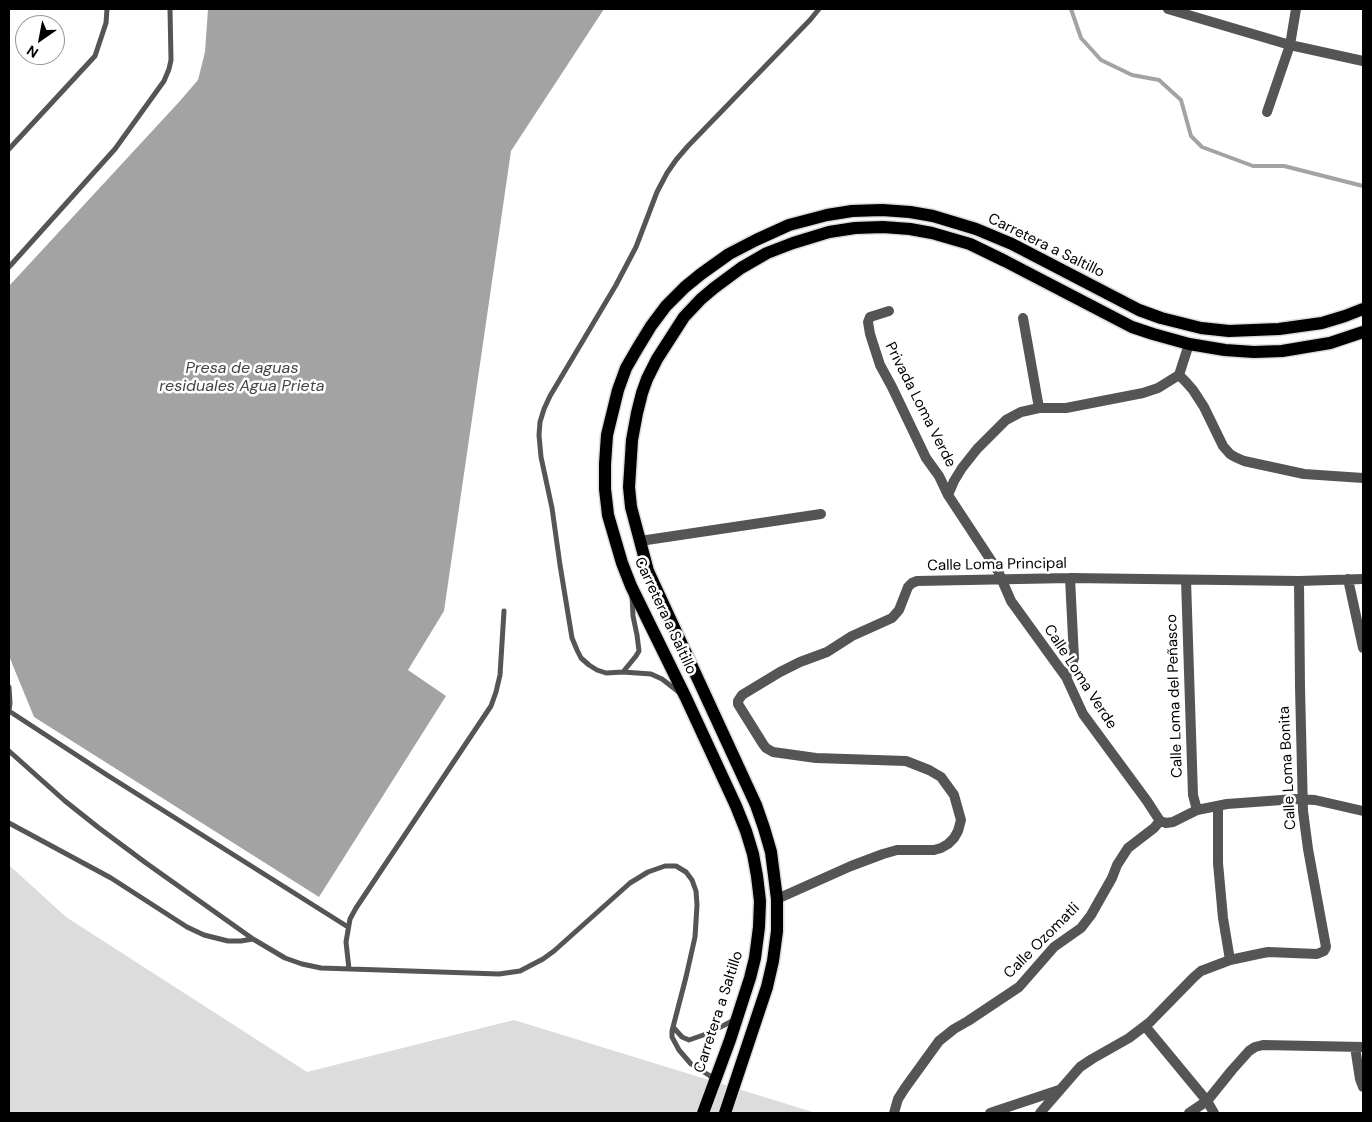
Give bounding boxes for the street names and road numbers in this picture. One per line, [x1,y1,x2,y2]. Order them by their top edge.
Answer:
street label: Carretera a Saltillo [985,210,1107,282]
street label: Privada Loma Verde [881,339,959,471]
street label: Carretera a Saltillo [630,555,700,677]
street label: Calle Loma Principal [927,555,1067,575]
street label: Calle Loma del Peñasco [1163,614,1187,778]
street label: Calle Loma Verde [1040,621,1120,733]
street label: Calle Loma Bonita [1276,705,1300,831]
street label: Calle Ozomatli [1000,899,1084,983]
street label: Carretera a Saltillo [691,949,747,1075]

